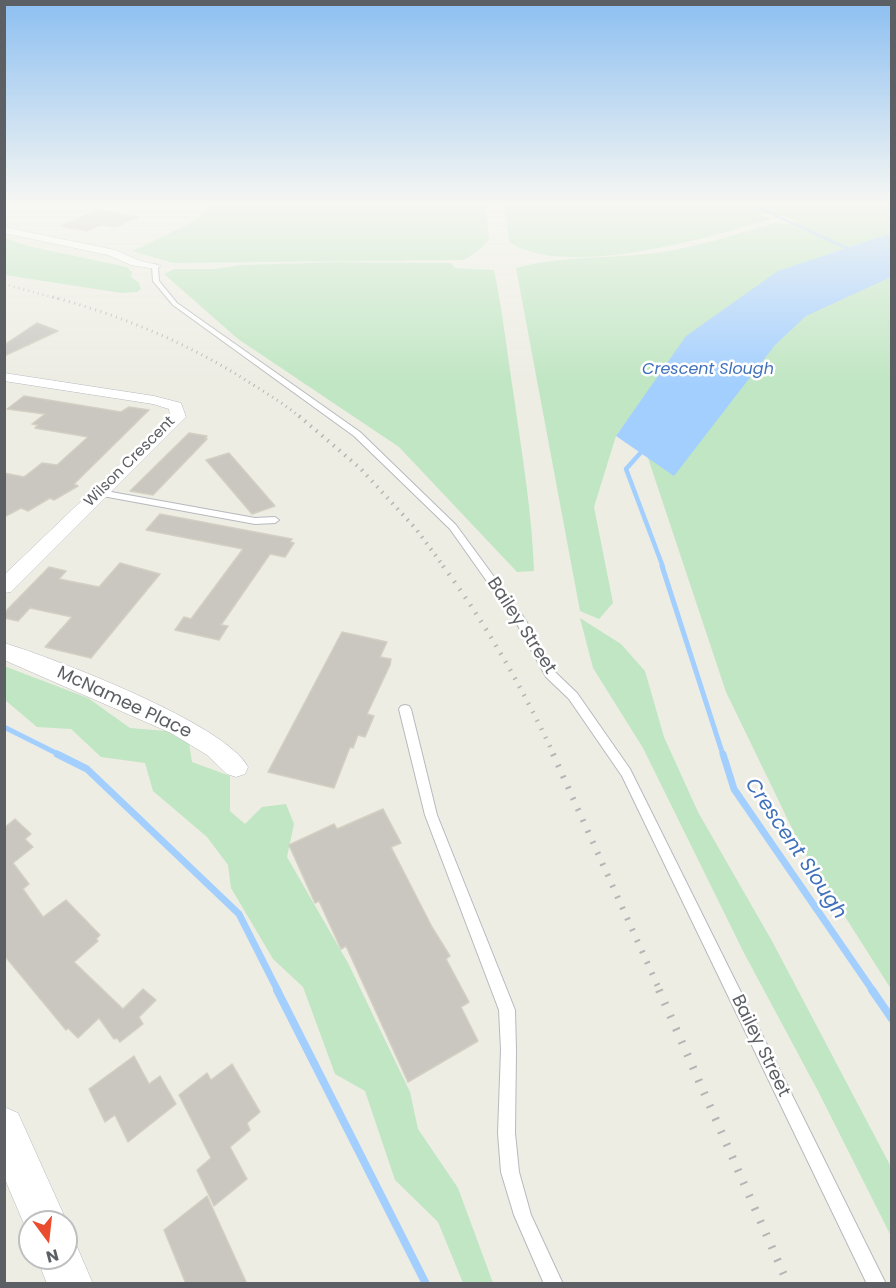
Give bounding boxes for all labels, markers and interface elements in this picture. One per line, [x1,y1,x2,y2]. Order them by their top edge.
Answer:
water label: Crescent Slough [642,360,774,380]
street label: Wilson Crescent [81,413,179,511]
street label: Bailey Street [482,574,560,678]
street label: McNamee Place [53,662,195,744]
water label: Crescent Slough [739,774,851,924]
street label: Bailey Street [726,991,794,1101]
north arrow [18,1210,78,1270]
text: N [43,1243,61,1269]

